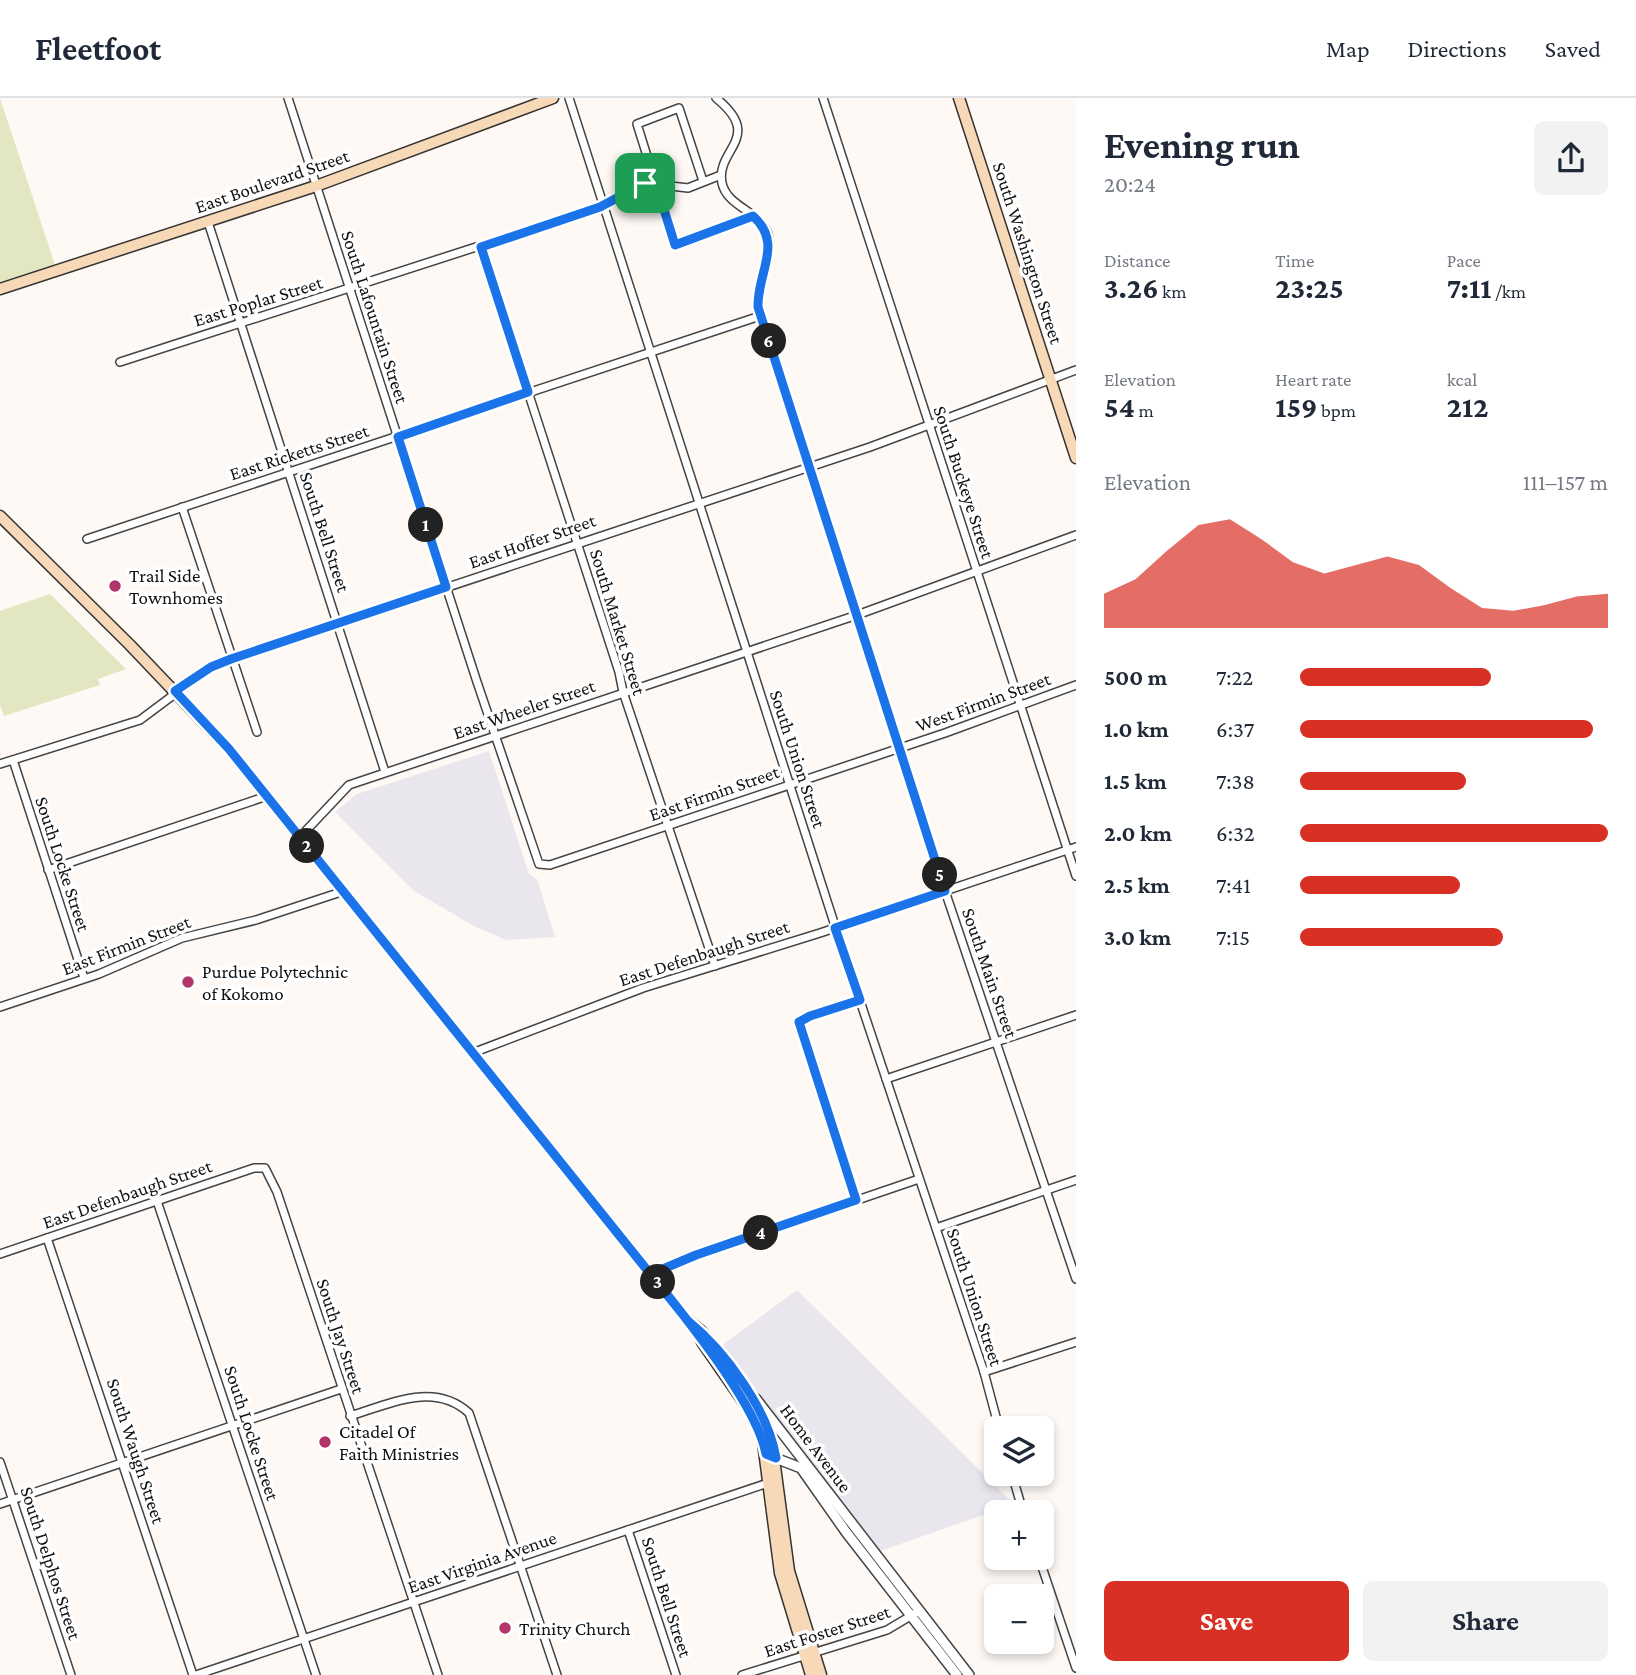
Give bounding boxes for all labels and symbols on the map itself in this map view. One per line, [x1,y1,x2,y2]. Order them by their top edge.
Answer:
street label: East Boulevard Street [192,145,352,217]
pin [615,153,675,213]
street label: South Washington Street [989,160,1068,347]
street label: South Lafountain Street [337,228,413,407]
street label: East Poplar Street [191,271,326,331]
pin: 6 [752,324,786,358]
street label: South Buckeye Street [929,403,999,562]
street label: East Ricketts Street [227,419,372,484]
street label: South Bell Street [296,469,355,595]
pin: 1 [408,508,444,542]
street label: East Hoffer Street [466,509,599,573]
street label: South Market Street [586,547,650,698]
place label: Trail Side Townhomes [129,565,223,608]
marker: Trail Side Townhomes [107,578,123,594]
street label: West Firmin Street [913,668,1054,736]
street label: East Wheeler Street [450,675,599,743]
street label: South Union Street [766,687,830,831]
street label: East Firmin Street [646,761,782,825]
street label: South Locke Street [31,794,95,935]
pin: 2 [290,828,324,864]
pin: 5 [922,858,958,892]
street label: South Main Street [958,905,1022,1042]
street label: East Firmin Street [59,911,194,979]
street label: East Defenbaugh Street [616,915,792,990]
place label: Purdue Polytechnic of Kokomo [202,961,348,1004]
marker: Purdue Polytechnic of Kokomo [180,974,196,990]
street label: East Defenbaugh Street [40,1155,215,1233]
pin: 4 [744,1216,778,1250]
street label: South Union Street [943,1225,1007,1369]
pin: 3 [640,1264,676,1300]
street label: South Jay Street [313,1276,370,1397]
street label: South Locke Street [220,1363,284,1504]
street label: South Waugh Street [103,1376,170,1527]
street label: Home Avenue [776,1400,856,1496]
place label: Citadel Of Faith Ministries [339,1421,459,1464]
marker: Citadel Of Faith Ministries [317,1434,333,1450]
street label: South Delphos Street [16,1484,86,1643]
street label: East Virginia Avenue [405,1527,559,1597]
street label: South Bell Street [638,1534,697,1660]
street label: East Foster Street [761,1600,893,1661]
place label: Trinity Church [519,1618,631,1639]
marker: Trinity Church [497,1620,513,1636]

